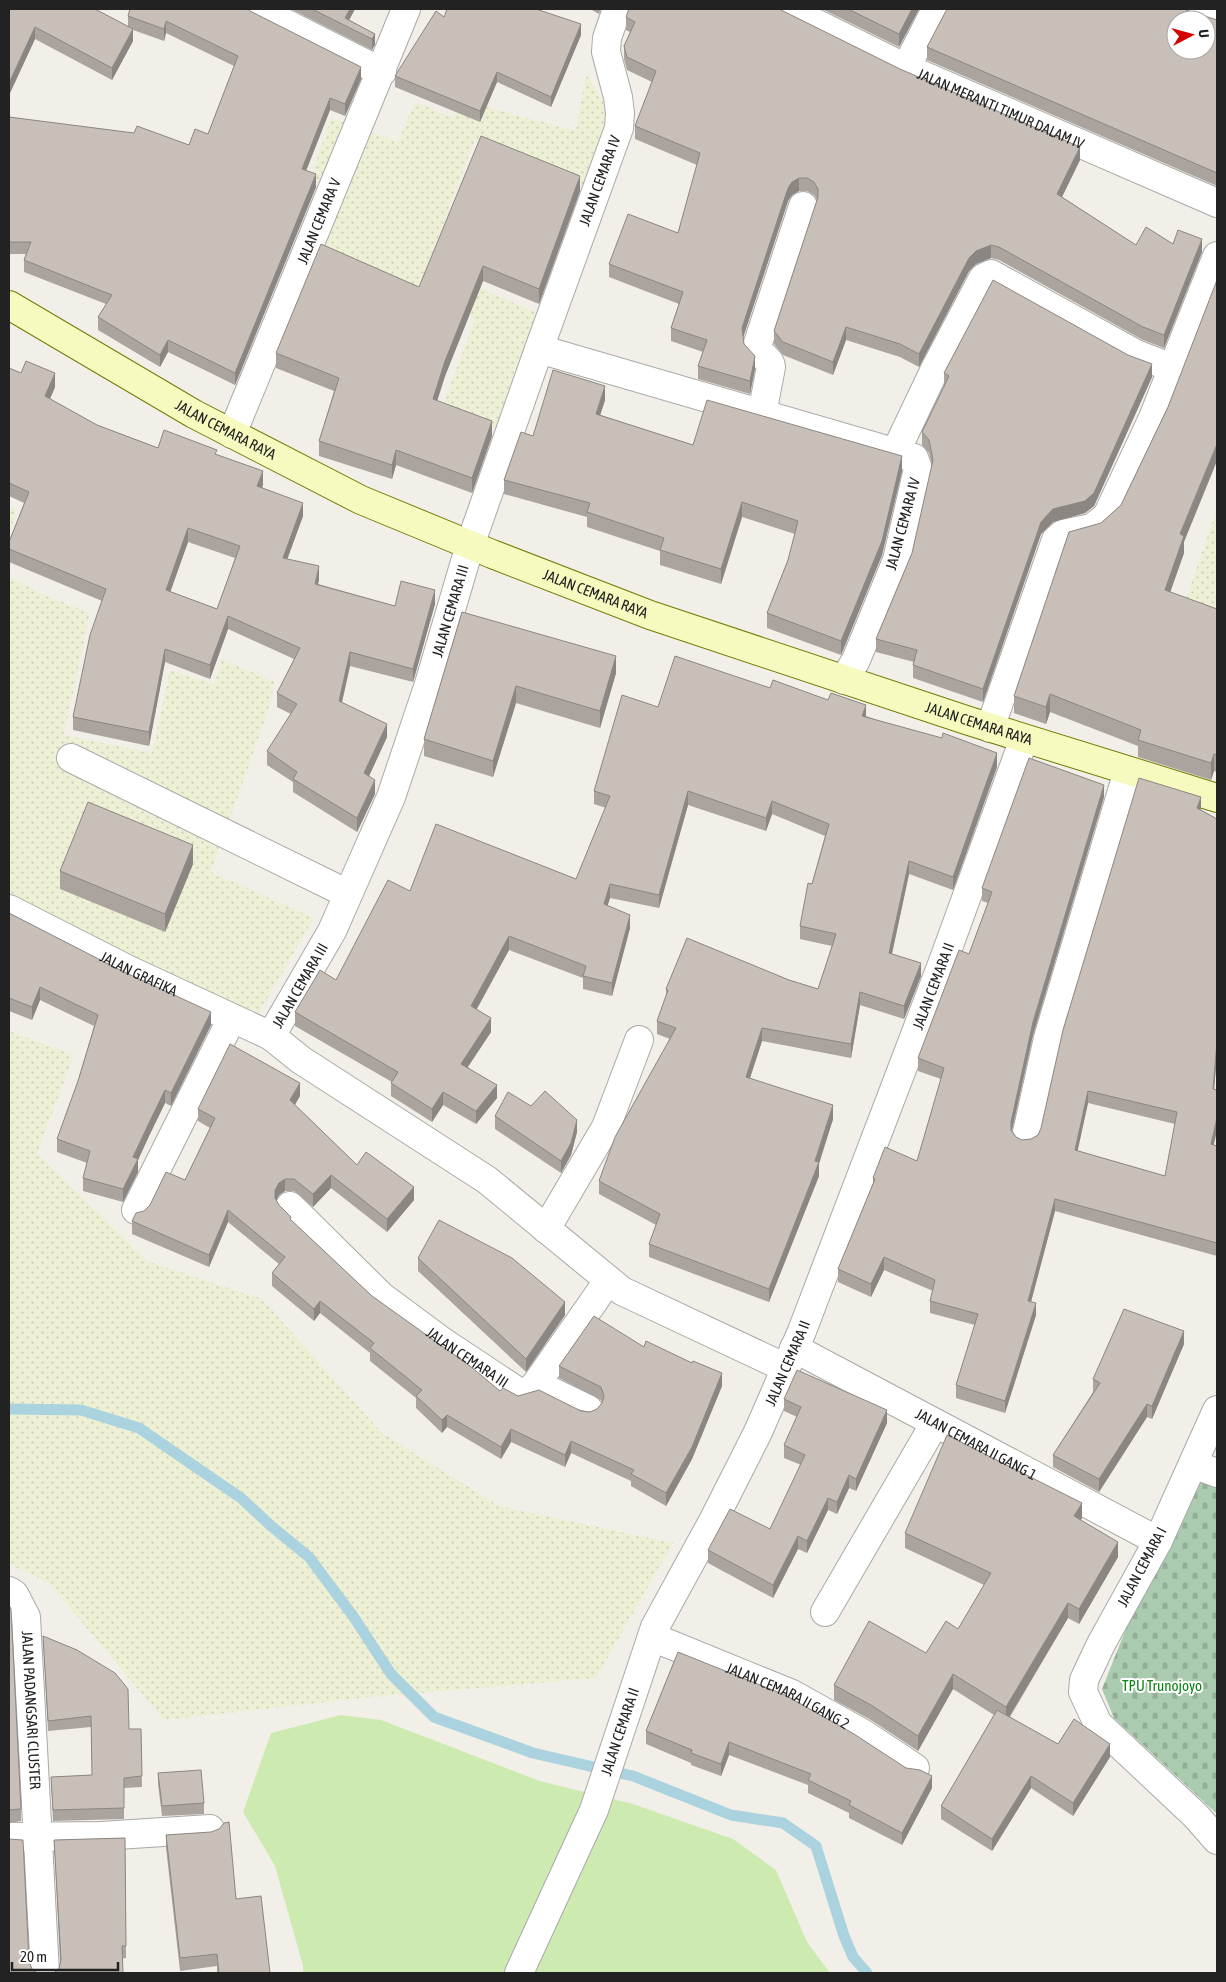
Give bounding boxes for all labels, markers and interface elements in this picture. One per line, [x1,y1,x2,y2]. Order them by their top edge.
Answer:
north arrow [1166,10,1216,60]
text: U [1196,29,1212,39]
street label: JALAN MERANTI TIMUR DALAM IV [915,65,1087,153]
street label: JALAN CEMARA IV [575,132,624,228]
street label: JALAN CEMARA V [294,175,344,266]
street label: JALAN CEMARA RAYA [172,396,279,463]
street label: JALAN CEMARA IV [882,475,923,572]
street label: JALAN CEMARA III [428,563,472,659]
street label: JALAN CEMARA RAYA [541,565,651,622]
street label: JALAN CEMARA RAYA [923,698,1035,748]
street label: JALAN CEMARA III [269,940,331,1031]
street label: JALAN CEMARA II [909,940,957,1032]
street label: JALAN GRAFIKA [97,948,181,1000]
street label: JALAN CEMARA II [761,1318,813,1408]
street label: JALAN CEMARA III [423,1324,512,1391]
street label: JALAN CEMARA II GANG 1 [913,1405,1040,1483]
street label: JALAN CEMARA I [1114,1524,1170,1609]
street label: JALAN PADANGSARI CLUSTER [19,1631,44,1790]
street label: JALAN CEMARA II GANG 2 [724,1659,852,1732]
park label: TPU Trunojoyo [1122,1677,1202,1694]
street label: JALAN CEMARA II [597,1685,642,1778]
scale bar [12,1940,119,1972]
text: 20 m [20,1948,47,1965]

